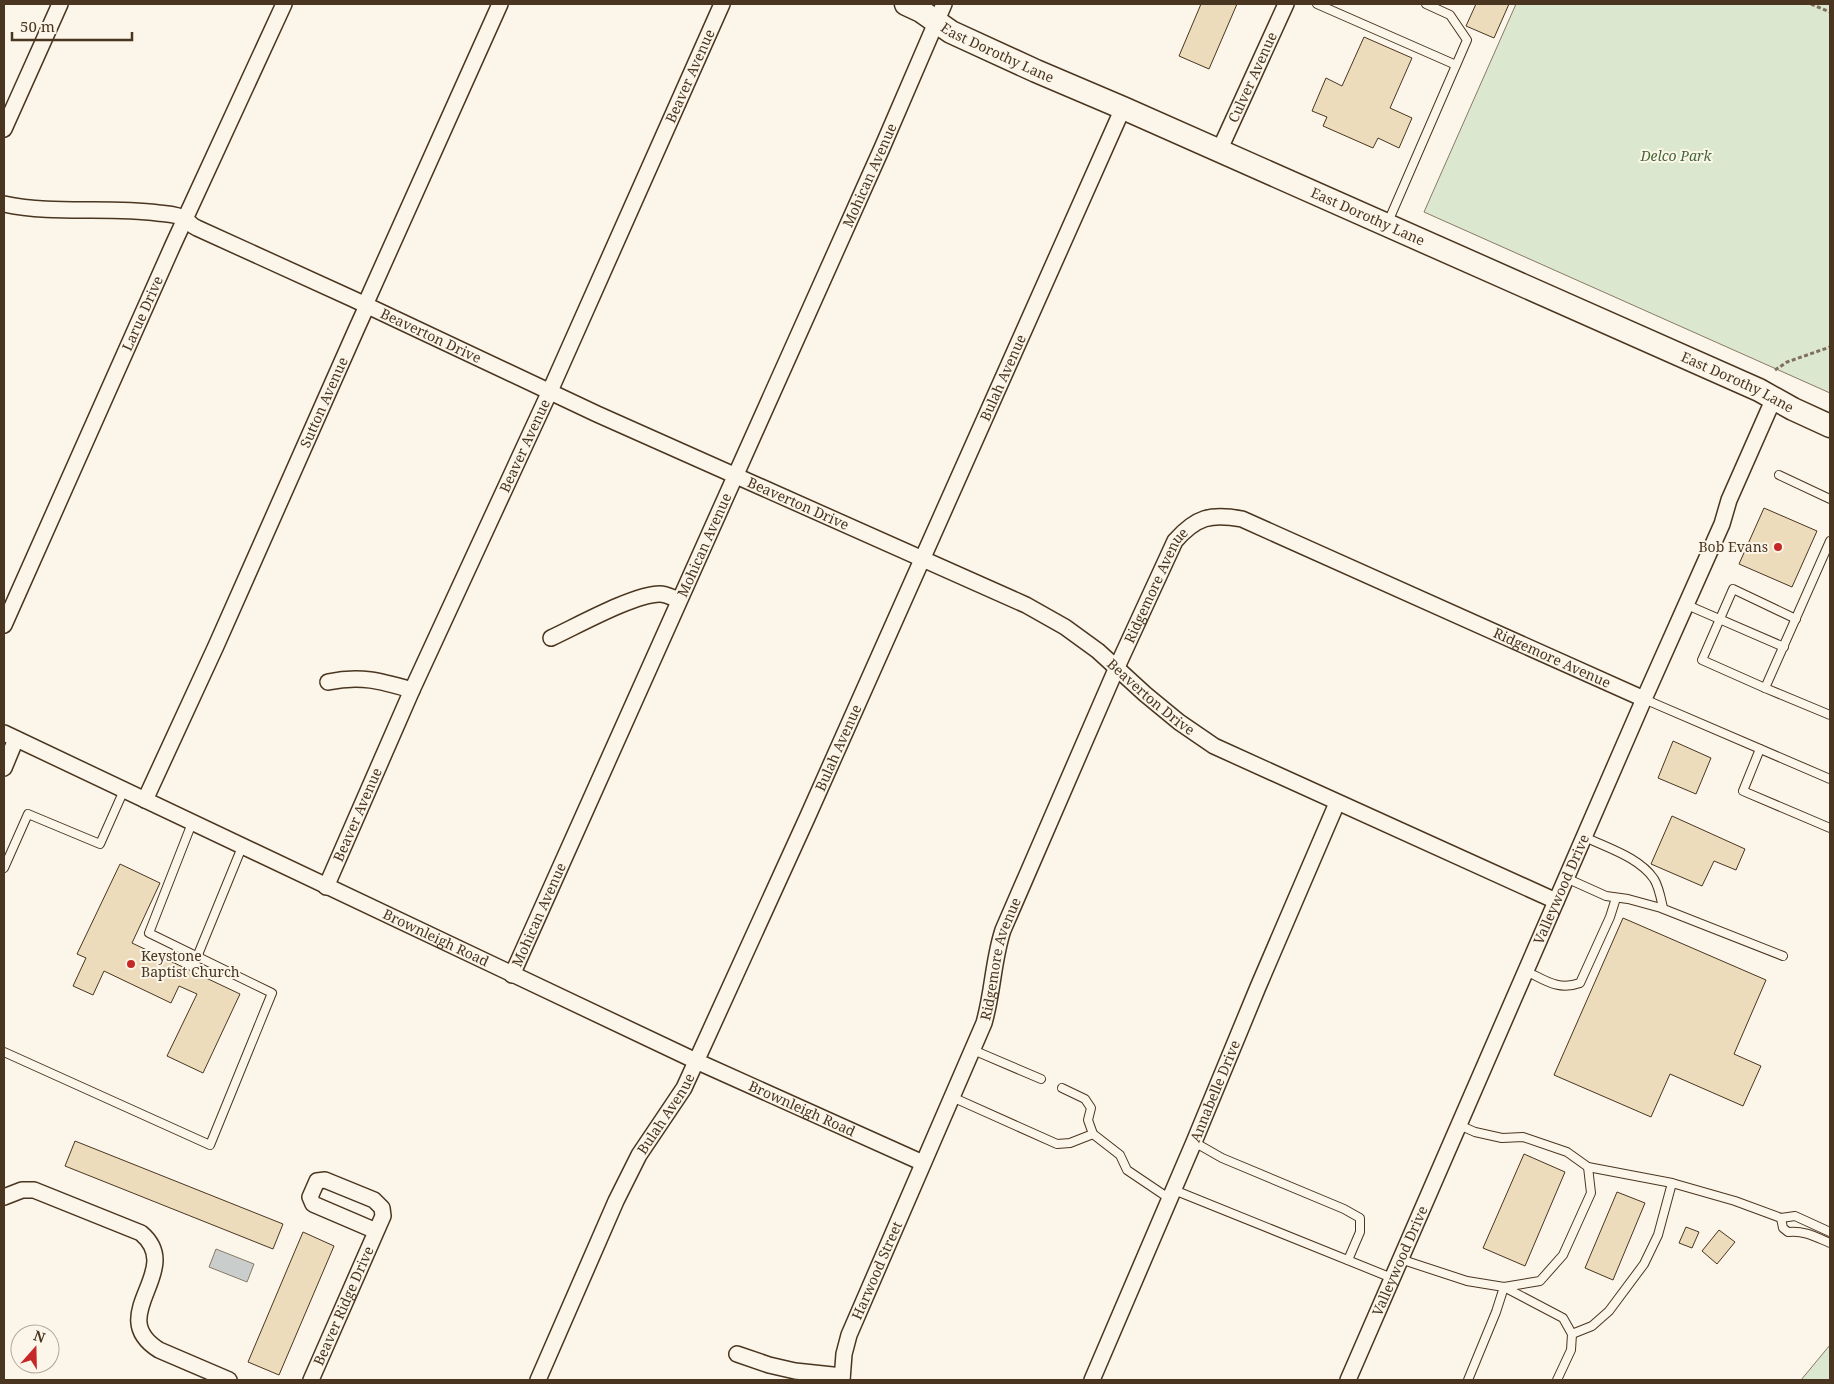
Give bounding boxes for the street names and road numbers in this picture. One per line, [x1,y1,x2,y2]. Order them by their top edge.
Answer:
street label: East Dorothy Lane [937,18,1057,87]
street label: Beaver Avenue [660,26,719,126]
street label: Culver Avenue [1223,29,1281,126]
street label: Mohican Avenue [838,120,901,230]
street label: East Dorothy Lane [1308,183,1428,250]
street label: Larue Drive [117,273,167,354]
street label: Beaverton Drive [378,303,485,367]
street label: Bulah Avenue [975,331,1030,424]
street label: East Dorothy Lane [1678,347,1797,417]
street label: Sutton Avenue [295,354,352,450]
street label: Beaver Avenue [495,396,554,495]
street label: Beaverton Drive [745,472,852,534]
street label: Mohican Avenue [672,490,735,600]
street label: Ridgemore Avenue [1119,523,1192,646]
street label: Ridgemore Avenue [1491,623,1614,692]
street label: Beaverton Drive [1103,654,1199,739]
street label: Bulah Avenue [810,701,865,794]
street label: Beaver Avenue [328,765,386,864]
street label: Valleywood Drive [1529,831,1593,947]
street label: Mohican Avenue [507,860,570,970]
street label: Ridgemore Avenue [975,894,1025,1022]
street label: Brownleigh Road [380,904,493,971]
street label: Annabelle Drive [1185,1037,1244,1145]
street label: Bulah Avenue [632,1070,698,1158]
street label: Brownleigh Road [746,1076,859,1141]
street label: Valleywood Drive [1367,1203,1432,1318]
street label: Harwood Street [847,1218,906,1322]
street label: Beaver Ridge Drive [309,1243,378,1368]

